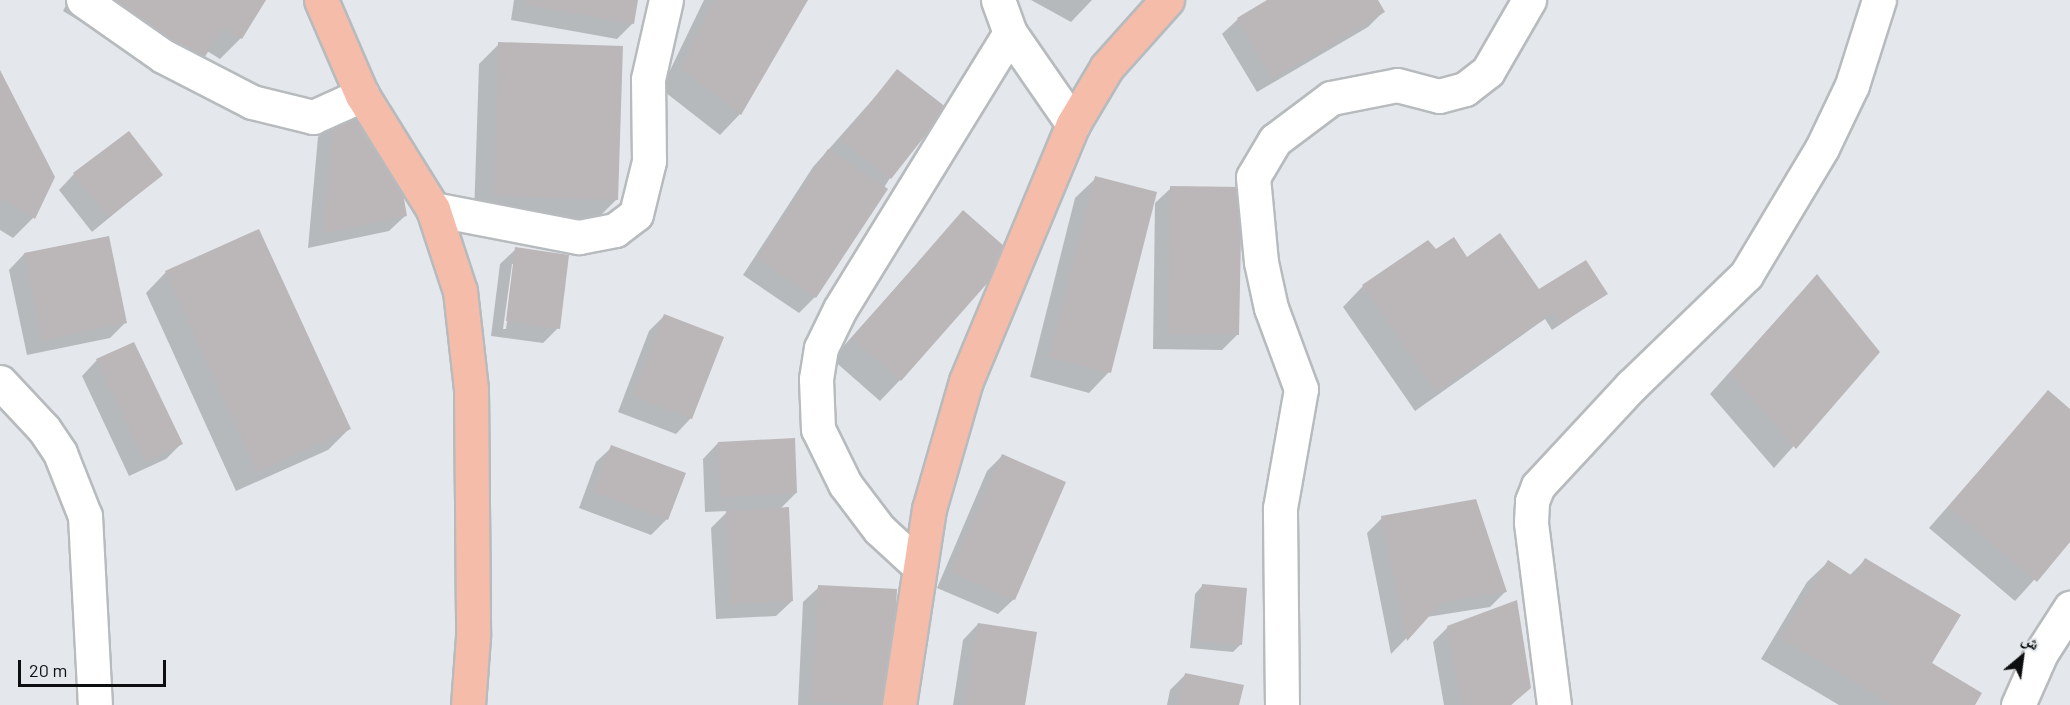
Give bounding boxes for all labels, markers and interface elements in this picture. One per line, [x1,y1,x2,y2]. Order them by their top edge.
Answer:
north arrow [1992,627,2052,687]
text: ش [2019,628,2043,653]
scale bar [21,648,170,686]
text: 20 m [29,659,67,681]

